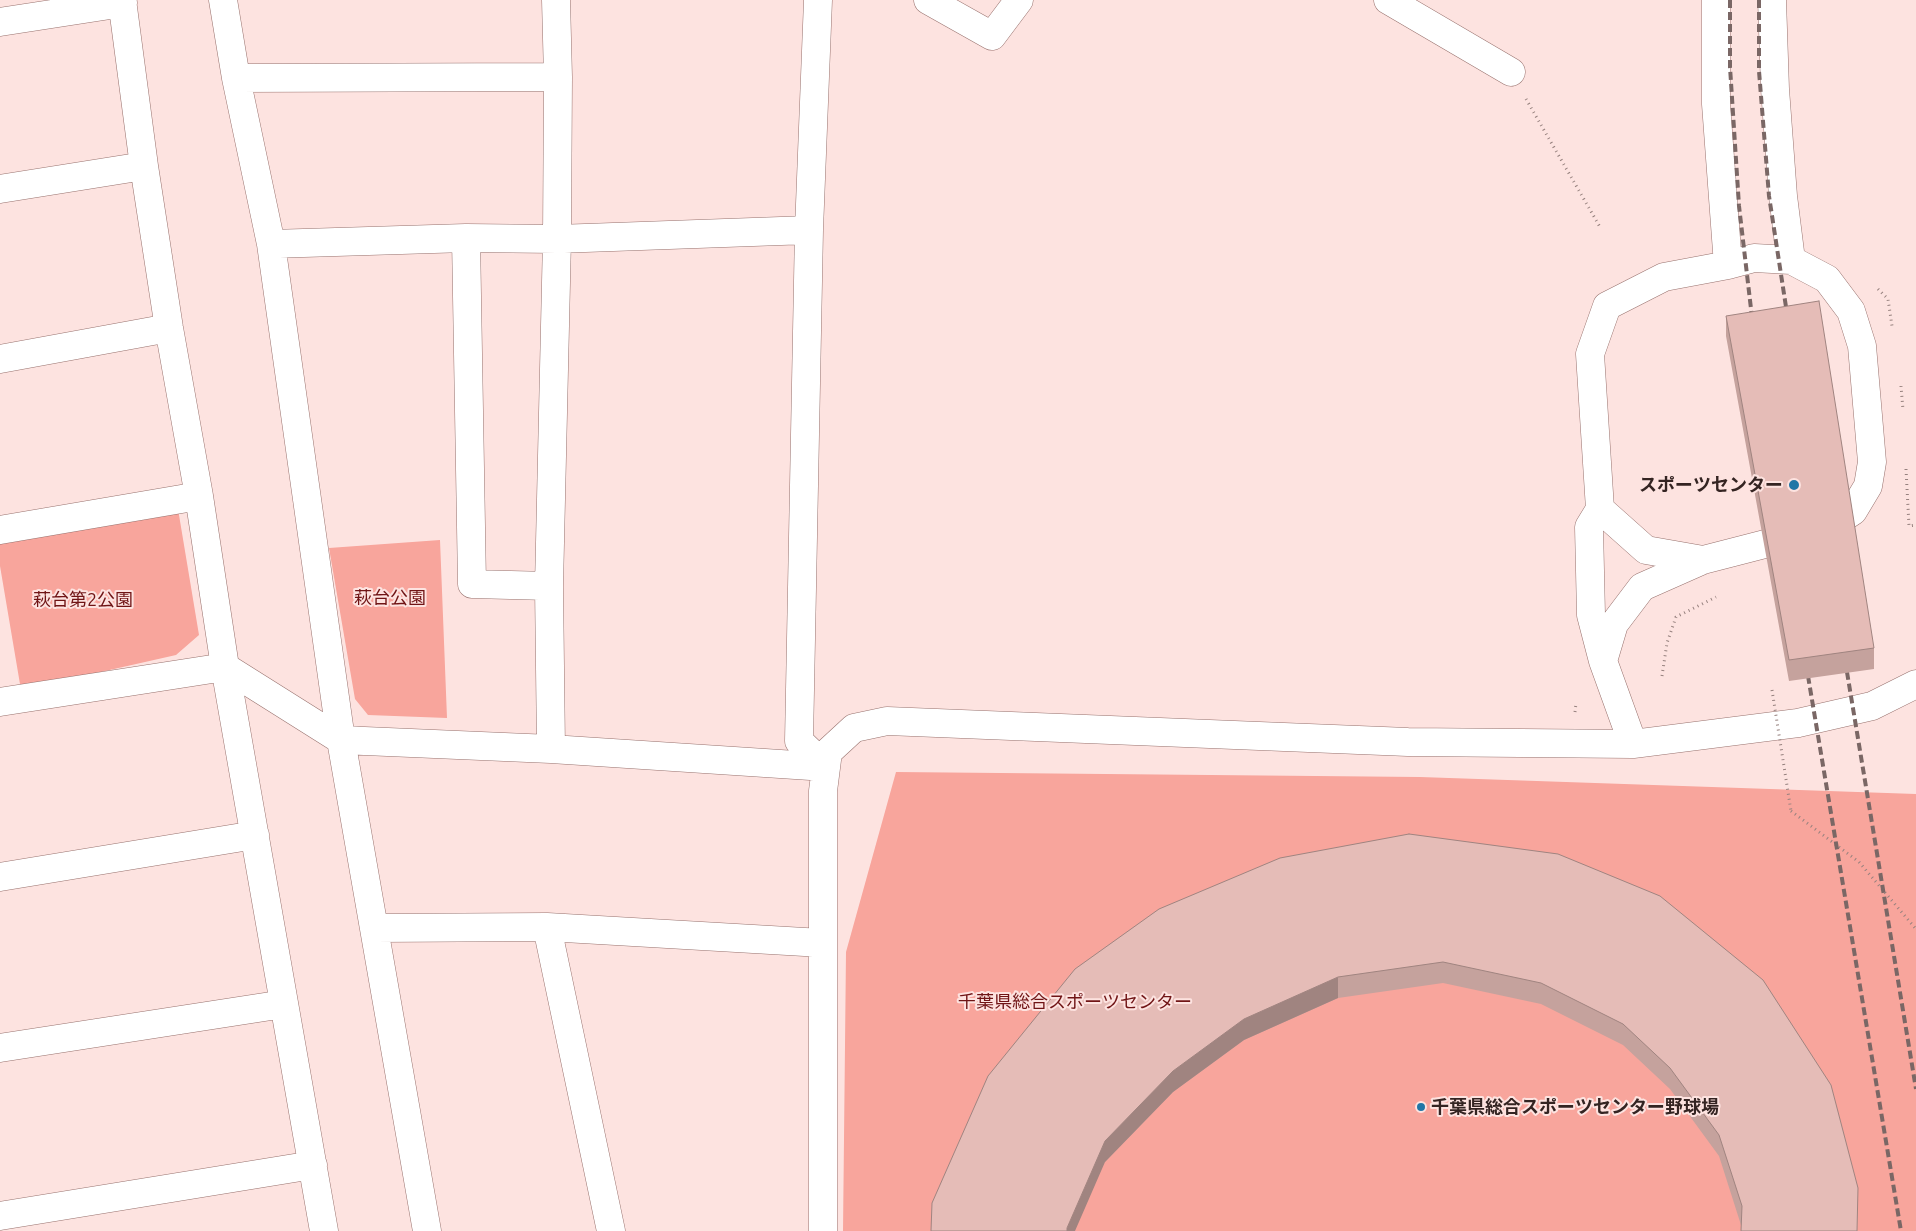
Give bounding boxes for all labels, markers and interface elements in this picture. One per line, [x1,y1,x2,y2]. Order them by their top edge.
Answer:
place label: スポーツセンター [1639,474,1783,496]
marker: スポーツセンター [1787,478,1801,492]
park label: 萩台公園 [354,587,426,609]
park label: 萩台第2公園 [33,589,133,611]
park label: 千葉県総合スポーツセンター [958,991,1192,1013]
place label: 千葉県総合スポーツセンター野球場 [1431,1096,1719,1118]
marker: 千葉県総合スポーツセンター野球場 [1415,1101,1427,1113]

